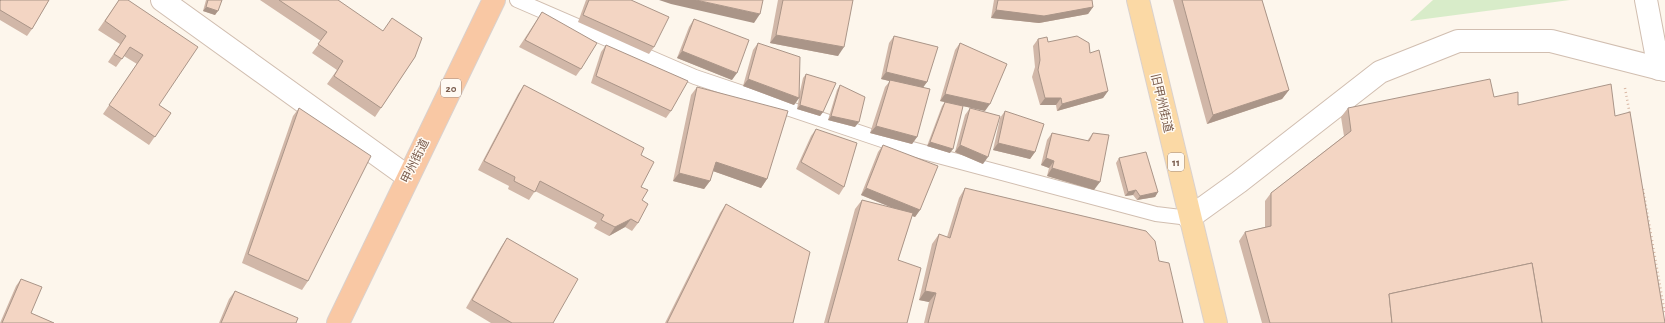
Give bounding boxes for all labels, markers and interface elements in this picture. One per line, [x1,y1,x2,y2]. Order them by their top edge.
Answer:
street label: 旧甲州街道 [1149,72,1176,134]
road number: 20 [441,79,461,97]
street label: 甲州街道 [398,136,431,185]
road number: 11 [1168,153,1184,171]

